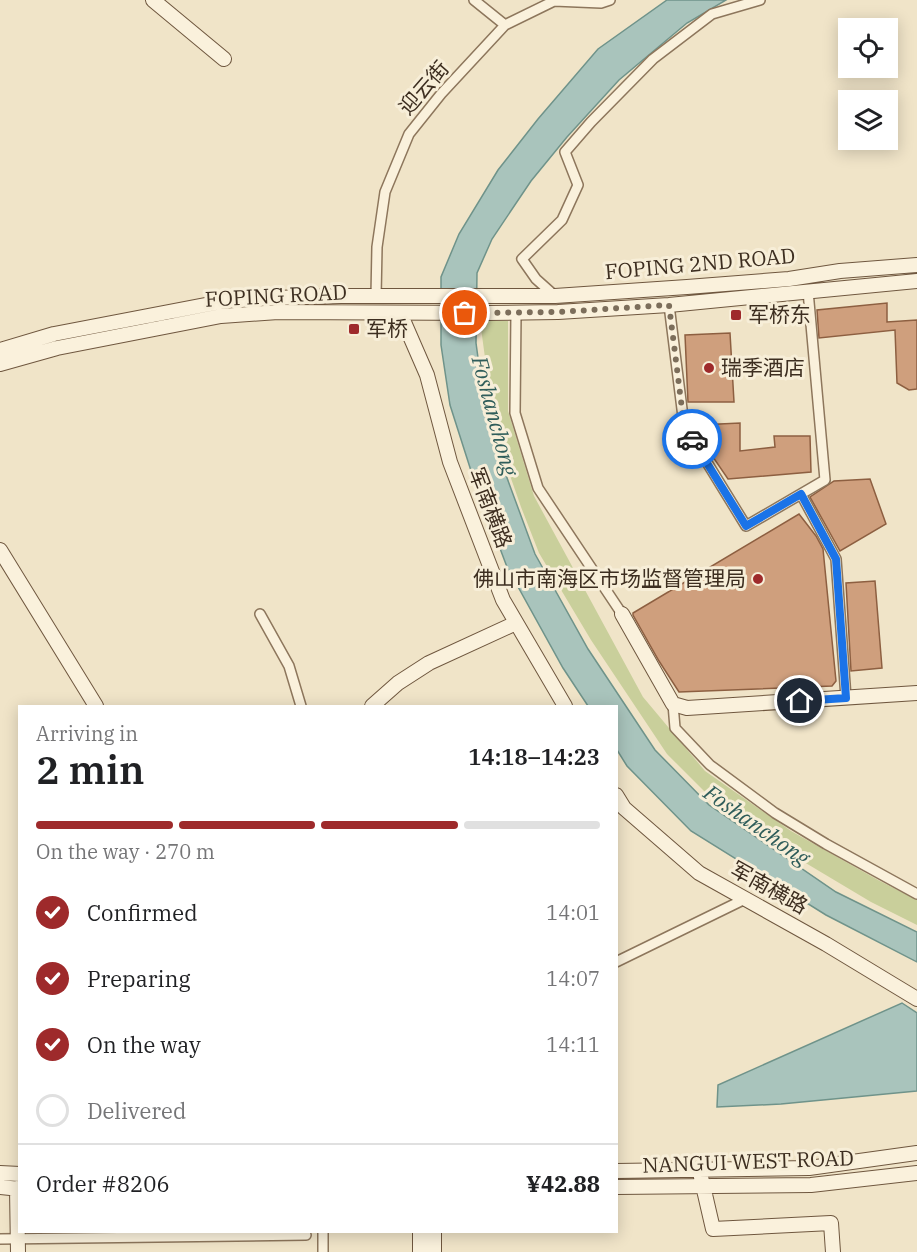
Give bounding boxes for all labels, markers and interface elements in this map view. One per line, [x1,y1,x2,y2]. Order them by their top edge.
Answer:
map controls [838,18,898,150]
button: locate [838,18,898,78]
street label: 迎云街 [392,54,454,120]
button: layers [838,90,898,150]
street label: FOPING 2ND ROAD [604,241,796,285]
street label: FOPING ROAD [204,277,348,313]
pin [439,287,490,338]
icon: bag [448,296,481,329]
place label: 军桥东 [748,300,811,328]
marker: 军桥东 [729,308,743,322]
place label: 军桥 [366,314,408,342]
marker: 军桥 [347,322,361,336]
water label: Foshanchong [465,352,526,480]
place label: 瑞季酒店 [721,353,805,381]
marker: 瑞季酒店 [702,361,716,375]
courier [662,409,722,469]
icon: car [676,423,709,456]
street label: 军南横路 [463,463,519,552]
place label: 佛山市南海区市场监督管理局 [473,564,746,592]
marker: 佛山市南海区市场监督管理局 [751,572,765,586]
pin [774,675,825,726]
icon: home [783,684,816,717]
text: Arriving in [36,720,138,747]
text: 14:18–14:23 [468,742,600,771]
text: 2 min [36,744,144,795]
water label: Foshanchong [698,777,816,872]
text: On the way · 270 m [36,838,215,865]
street label: 军南横路 [726,855,813,920]
icon: check [36,896,69,929]
text: Confirmed [87,898,198,927]
text: 14:01 [546,899,600,926]
icon: check [36,962,69,995]
text: Preparing [87,964,191,993]
text: 14:07 [546,965,600,992]
icon: check [36,1028,69,1061]
text: On the way [87,1030,201,1059]
text: 14:11 [546,1031,600,1058]
text: Delivered [87,1096,186,1125]
street label: NANGUI WEST ROAD [642,1143,854,1179]
text: Order #8206 [36,1169,170,1198]
text: ¥42.88 [526,1169,600,1198]

